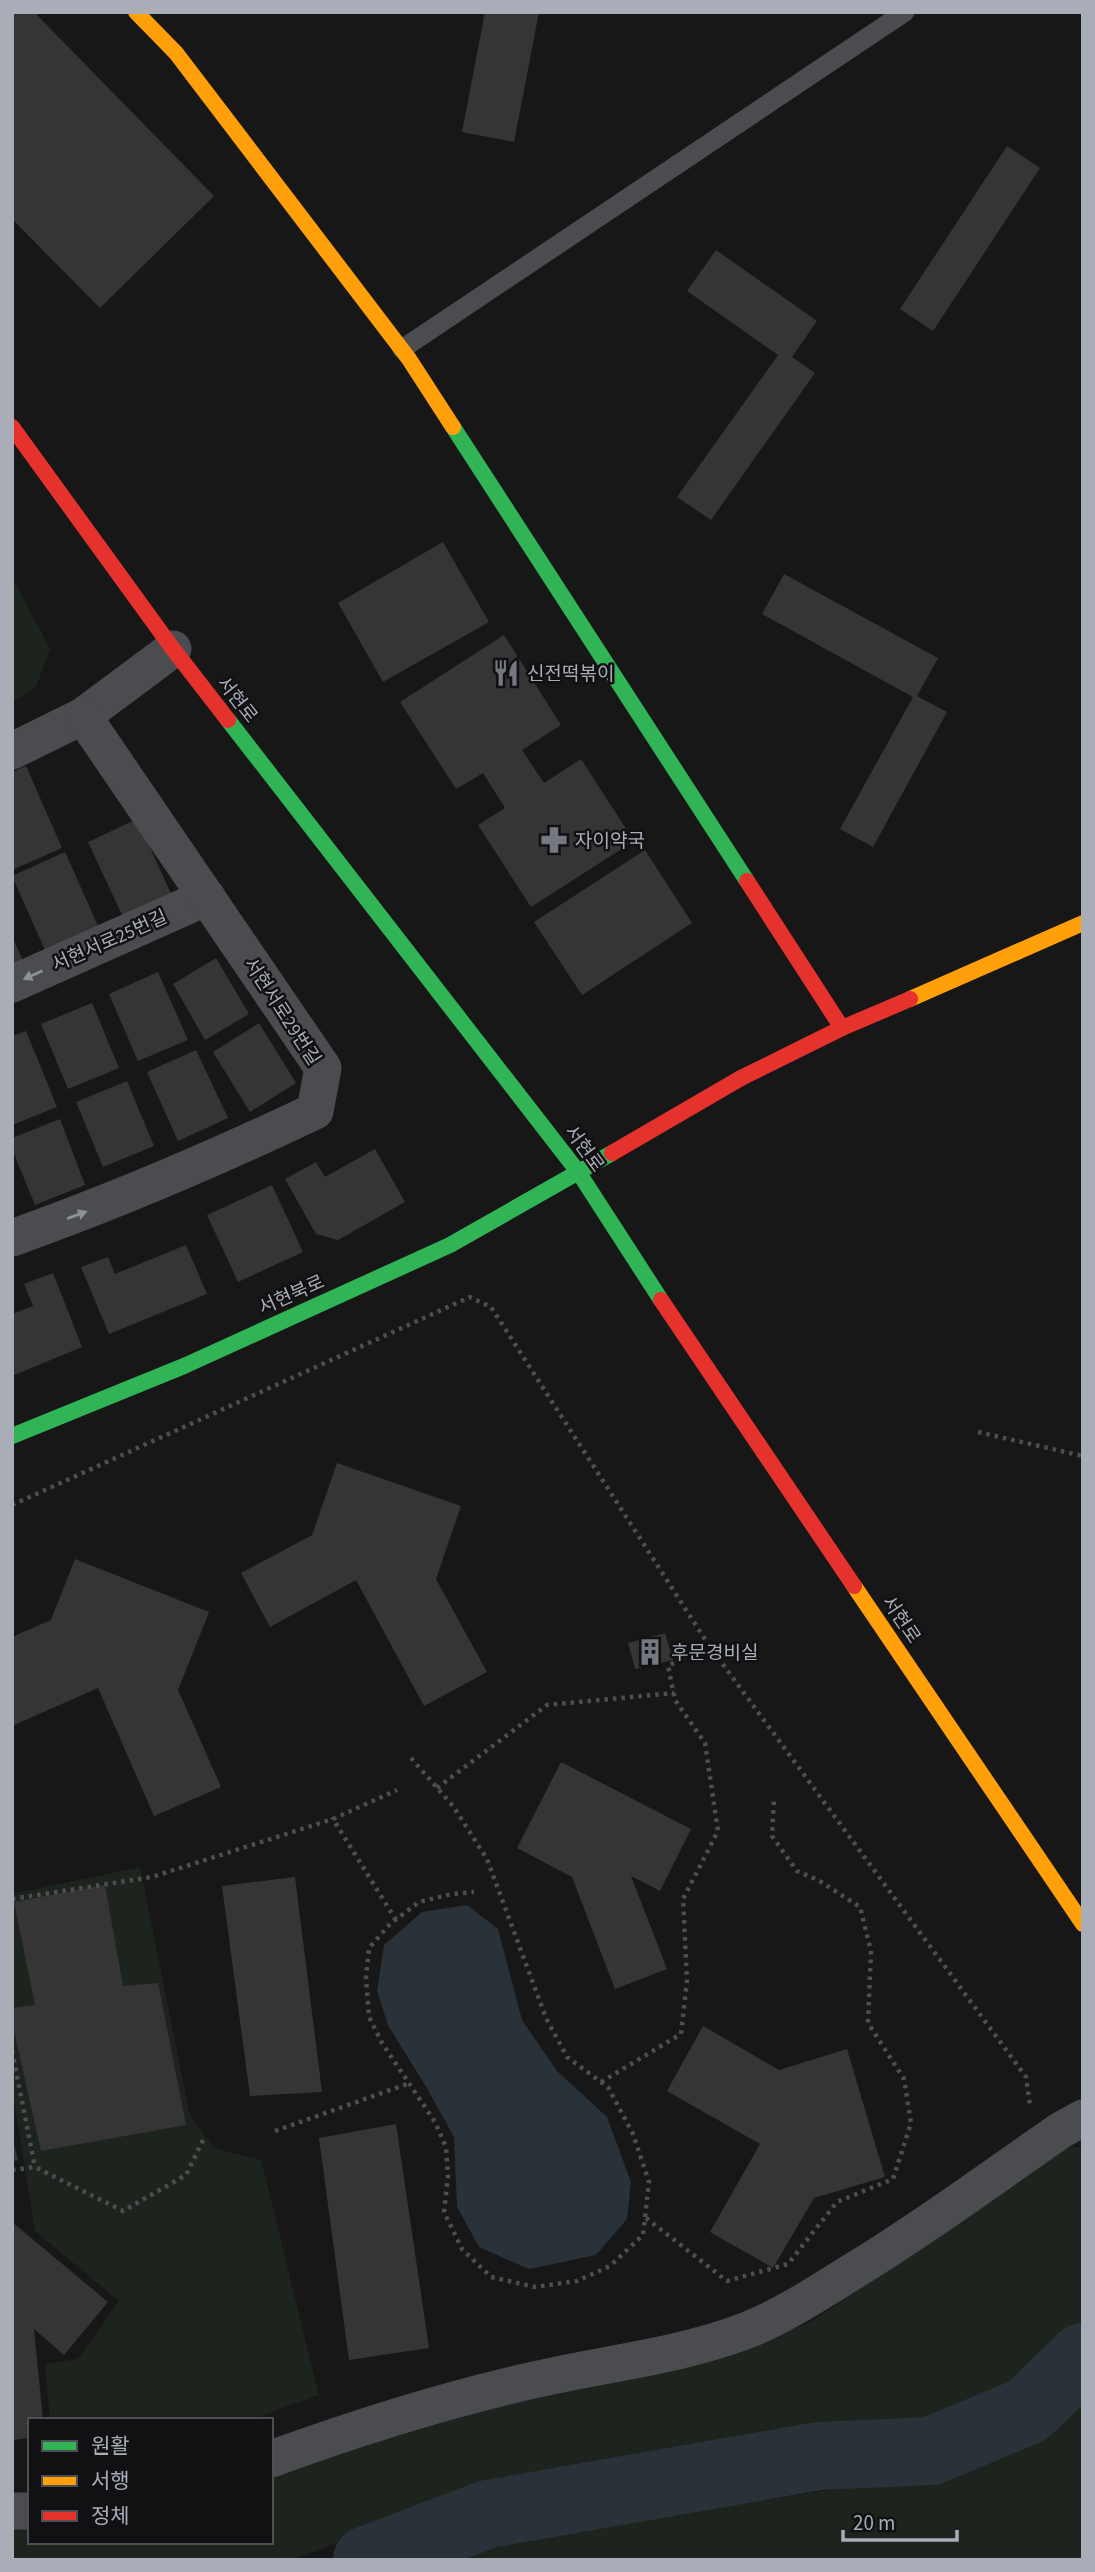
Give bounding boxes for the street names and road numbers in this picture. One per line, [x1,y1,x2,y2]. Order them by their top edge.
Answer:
street label: 서현로 [210,671,264,729]
street label: 서현서로25번길 [48,904,172,979]
street label: 서현서로29번길 [237,953,327,1071]
street label: 서현로 [557,1120,610,1178]
street label: 서현북로 [254,1269,329,1322]
street label: 서현로 [875,1591,927,1649]

